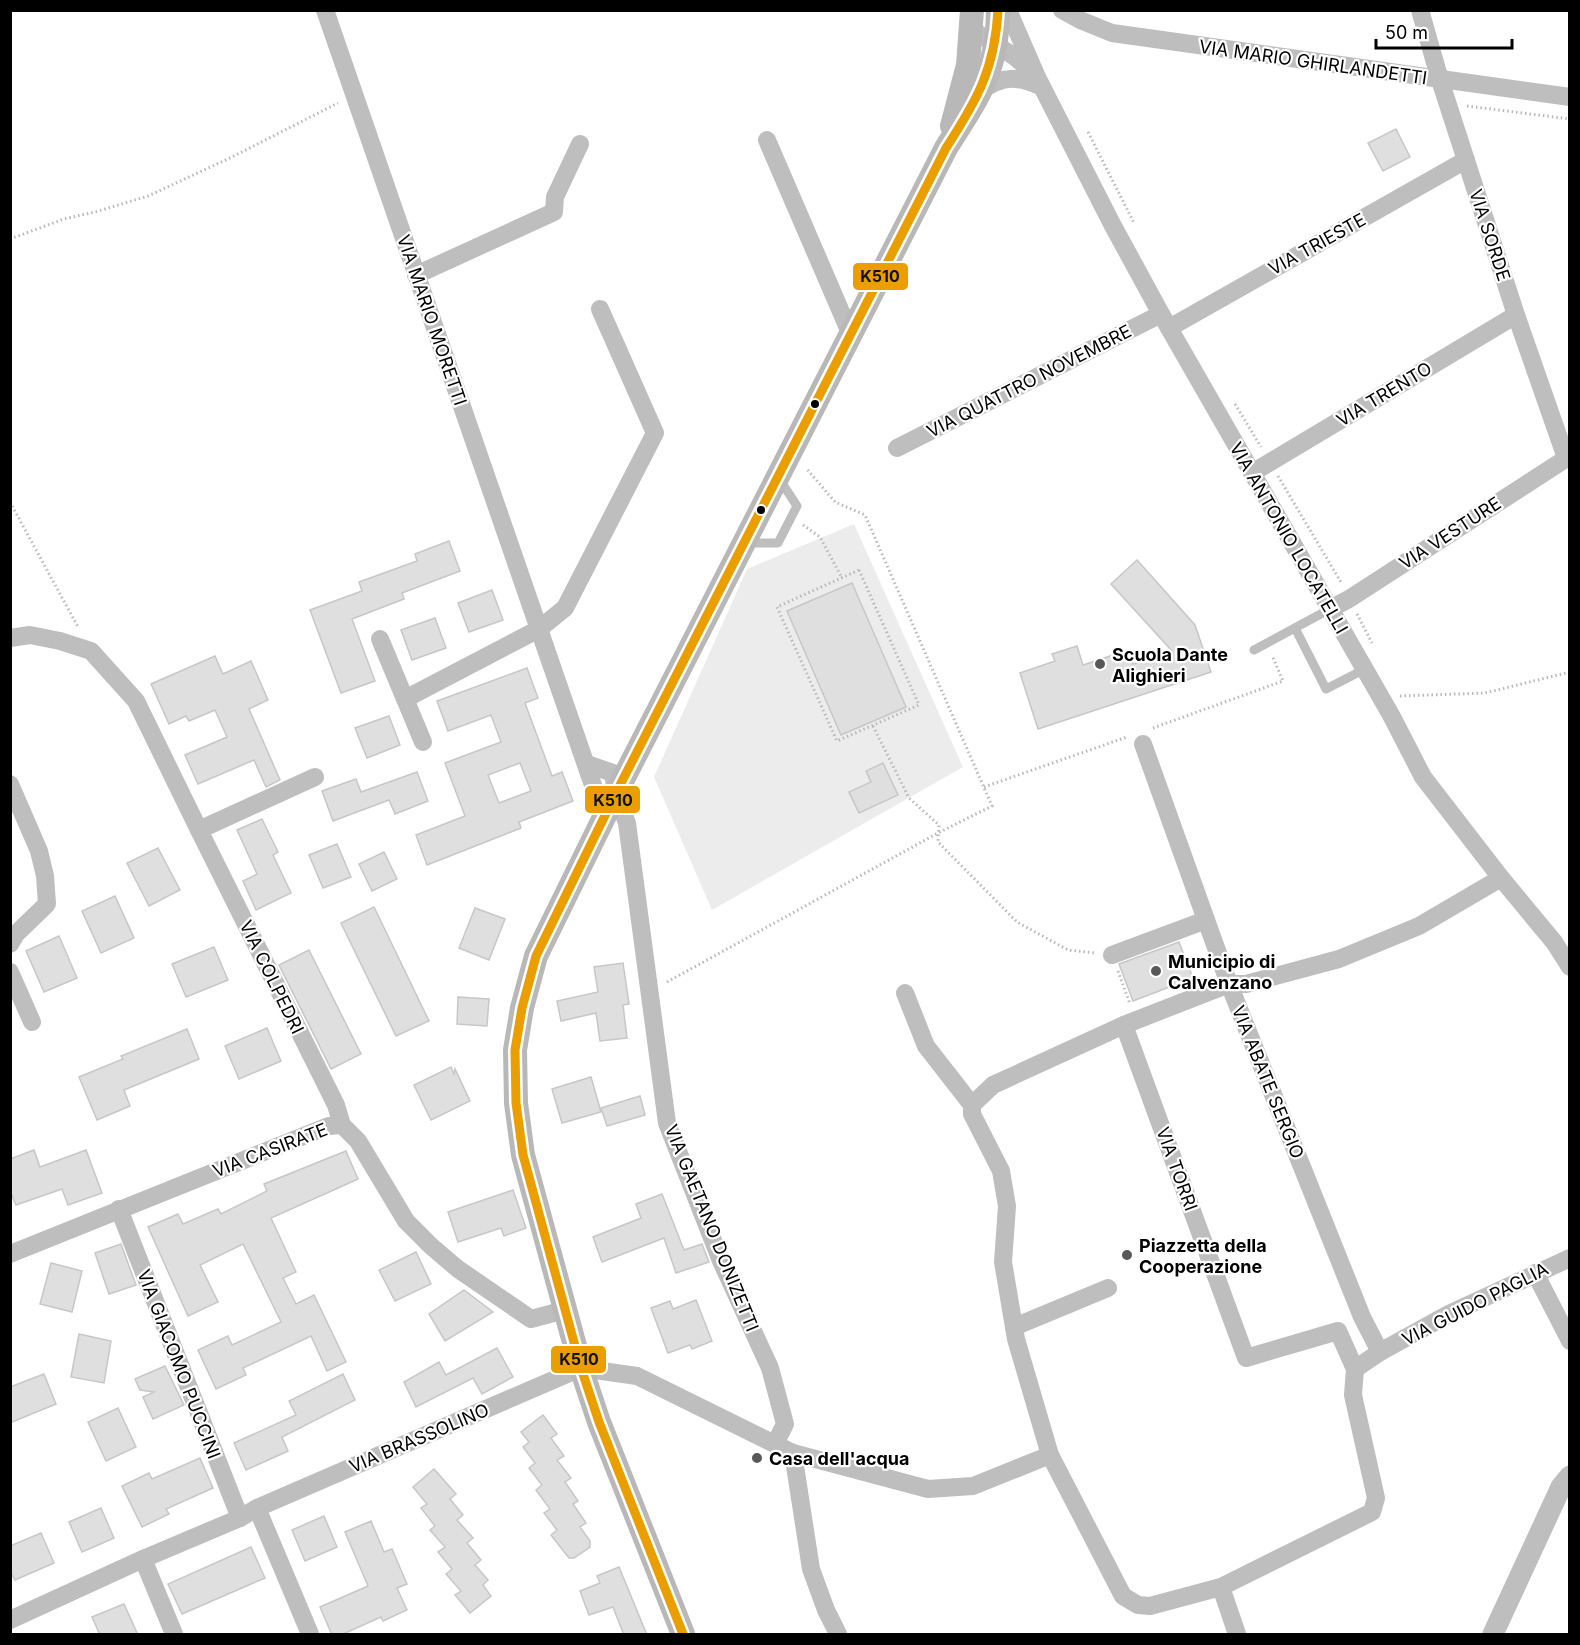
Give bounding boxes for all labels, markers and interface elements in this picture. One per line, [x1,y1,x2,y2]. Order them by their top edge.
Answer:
scale bar [1376,12,1512,50]
text: 50 m [1385,22,1428,43]
street label: VIA MARIO GHIRLANDETTI [1198,36,1428,88]
street label: VIA SORDE [1465,186,1515,284]
street label: VIA TRIESTE [1265,209,1369,279]
street label: VIA MARIO MORETTI [393,232,471,408]
line badge: K510 [852,262,909,291]
text: K510 [860,266,900,286]
street label: VIA QUATTRO NOVEMBRE [923,320,1135,442]
street label: VIA TRENTO [1333,357,1435,431]
unlabelled marker [809,398,821,410]
street label: VIA ANTONIO LOCATELLI [1226,439,1352,637]
street label: VIA VESTURE [1395,492,1505,574]
unlabelled marker [755,504,767,516]
place label: Scuola Dante Alighieri [1112,644,1228,686]
marker: Scuola Dante Alighieri [1093,657,1107,671]
line badge: K510 [584,785,641,814]
text: K510 [593,790,633,810]
street label: VIA COLPEDRI [235,917,309,1037]
place label: Municipio di Calvenzano [1168,951,1275,993]
marker: Municipio di Calvenzano [1149,964,1163,978]
street label: VIA ABATE SERGIO [1228,1002,1308,1162]
street label: VIA CASIRATE [210,1118,330,1182]
street label: VIA GAETANO DONIZETTI [661,1121,763,1335]
street label: VIA TORRI [1152,1124,1202,1214]
place label: Piazzetta della Cooperazione [1139,1235,1267,1277]
marker: Piazzetta della Cooperazione [1120,1248,1134,1262]
street label: VIA GUIDO PAGLIA [1398,1258,1552,1350]
street label: VIA GIACOMO PUCCINI [133,1266,225,1462]
line badge: K510 [550,1345,607,1374]
text: K510 [559,1349,599,1369]
street label: VIA BRASSOLINO [346,1399,492,1477]
place label: Casa dell'acqua [769,1448,910,1469]
marker: Casa dell'acqua [750,1451,764,1465]

